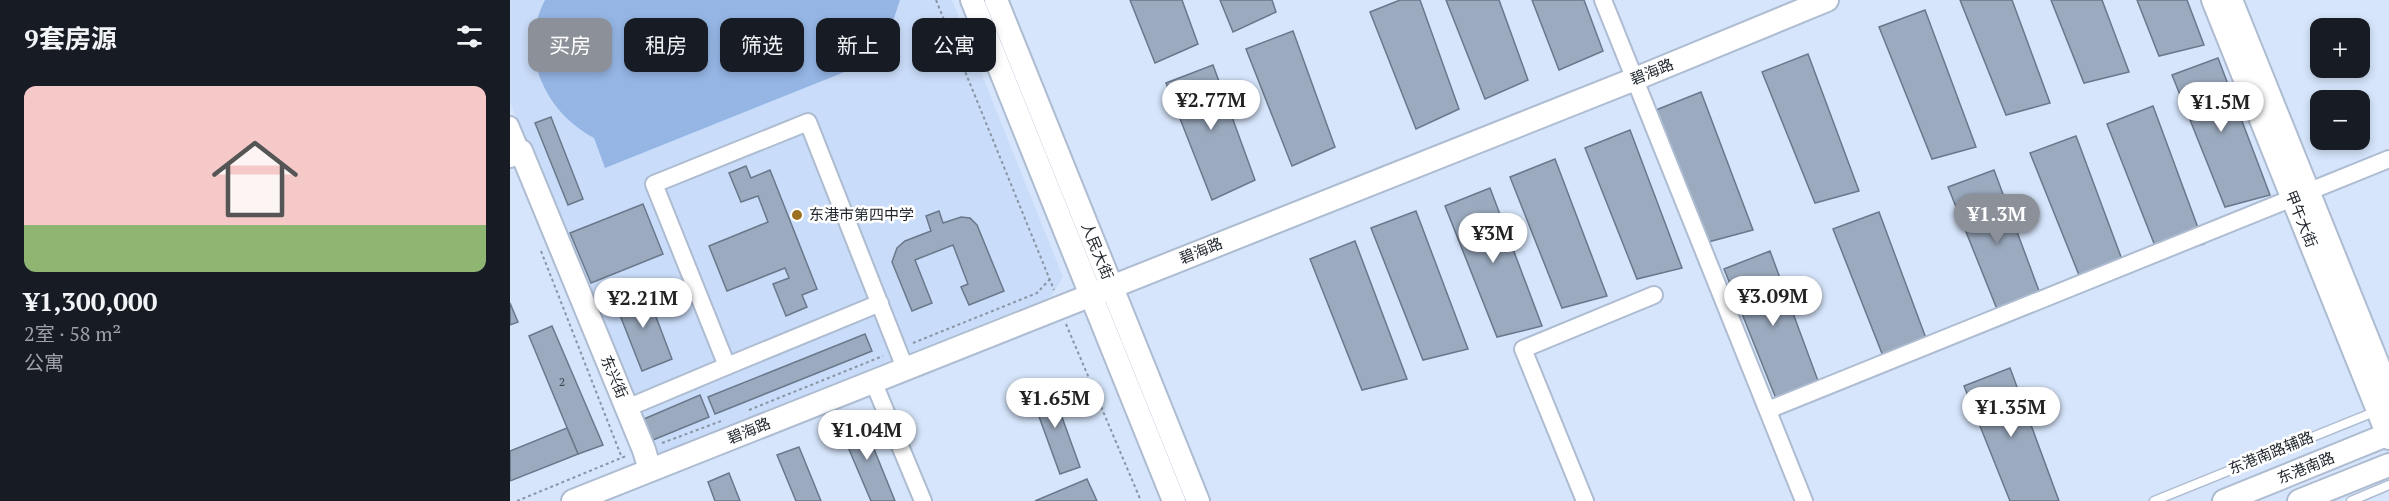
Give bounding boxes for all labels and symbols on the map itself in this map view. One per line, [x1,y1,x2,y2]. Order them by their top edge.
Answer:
street label: 碧海路 [1627,53,1676,89]
pin: ¥2.77M [1162,80,1260,131]
pin: ¥1.5M [2179,82,2263,133]
street label: 甲午大街 [2281,187,2322,250]
pin: ¥1.3M [1955,194,2039,245]
place label: 东港市第四中学 [809,204,914,224]
marker: 东港市第四中学 [790,208,804,222]
pin: ¥3M [1464,213,1522,264]
street label: 人民大街 [1077,219,1118,282]
street label: 碧海路 [1176,232,1225,268]
pin: ¥3.09M [1724,276,1822,327]
pin: ¥2.21M [594,278,692,329]
street label: 东兴街 [597,352,633,401]
house number: 2 [559,374,565,389]
pin: ¥1.65M [1006,378,1104,429]
pin: ¥1.35M [1962,387,2060,438]
pin: ¥1.04M [818,410,916,461]
street label: 碧海路 [724,412,773,448]
street label: 东港南路辅路 [2226,428,2316,478]
street label: 东港南路 [2275,448,2337,488]

